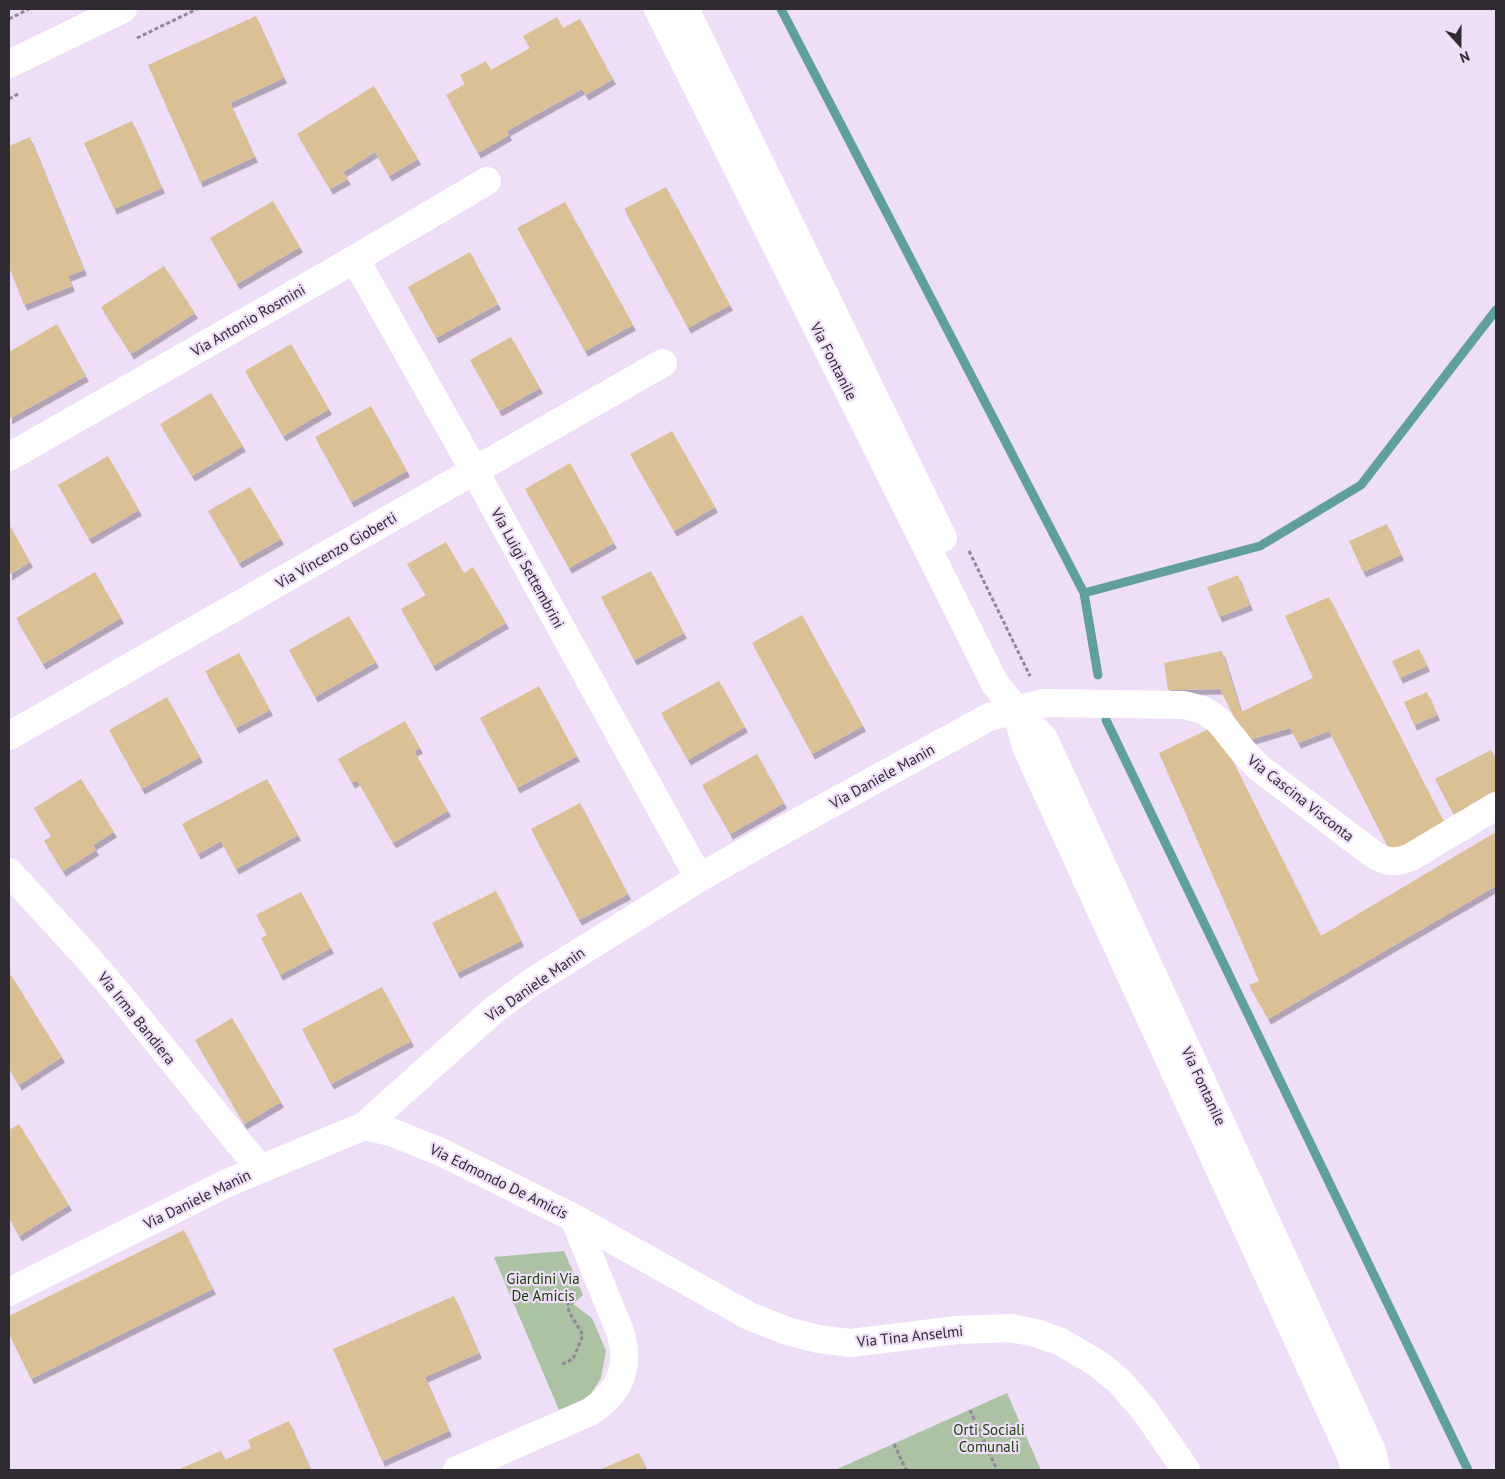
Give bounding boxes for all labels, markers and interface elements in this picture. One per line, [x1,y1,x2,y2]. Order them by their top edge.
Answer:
north arrow [1435,20,1485,70]
text: N [1457,47,1472,67]
street label: Via Antonio Rosmini [187,280,308,361]
street label: Via Fontanile [806,318,862,403]
street label: Via Luigi Settembrini [487,504,569,631]
street label: Via Vincenzo Gioberti [271,508,400,593]
street label: Via Daniele Manin [825,739,938,813]
street label: Via Cascina Visconta [1243,750,1358,846]
street label: Via Daniele Manin [481,943,588,1026]
street label: Via Irma Bandiera [93,967,180,1068]
street label: Via Fontanile [1177,1043,1231,1128]
street label: Via Edmondo De Amicis [426,1139,571,1223]
street label: Via Daniele Manin [139,1165,254,1234]
park label: Giardini Via De Amicis [506,1269,580,1305]
street label: Via Tina Anselmi [855,1321,964,1351]
park label: Orti Sociali Comunali [953,1420,1025,1456]

